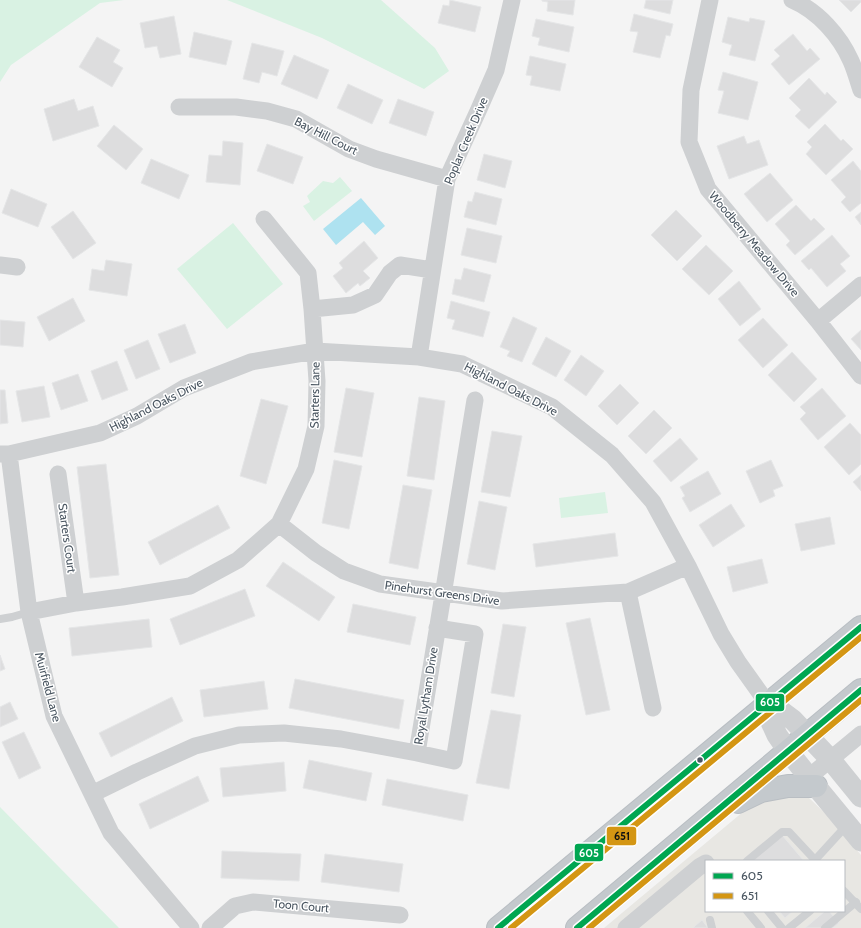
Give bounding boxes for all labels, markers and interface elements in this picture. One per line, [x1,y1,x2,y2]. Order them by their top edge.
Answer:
street label: Poplar Creek Drive [440,95,491,187]
street label: Bay Hill Court [292,113,360,158]
street label: Woodberry Meadow Drive [706,188,803,299]
street label: Highland Oaks Drive [462,359,560,419]
street label: Starters Lane [306,362,323,428]
street label: Highland Oaks Drive [107,375,205,435]
street label: Starters Court [55,502,80,574]
street label: Pinehurst Greens Drive [384,577,500,608]
street label: Royal Lytham Drive [410,646,441,746]
street label: Muirfield Lane [32,650,65,723]
line badge: 605 [755,693,785,712]
text: 605 [760,695,780,709]
unlabelled marker [695,755,705,765]
line badge: 651 [606,826,637,846]
text: 651 [614,829,630,843]
line badge: 605 [574,843,604,862]
text: 605 [579,846,599,860]
legend [705,860,845,912]
text: 605 [741,868,763,883]
text: 651 [741,888,758,903]
street label: Toon Court [272,896,330,915]

